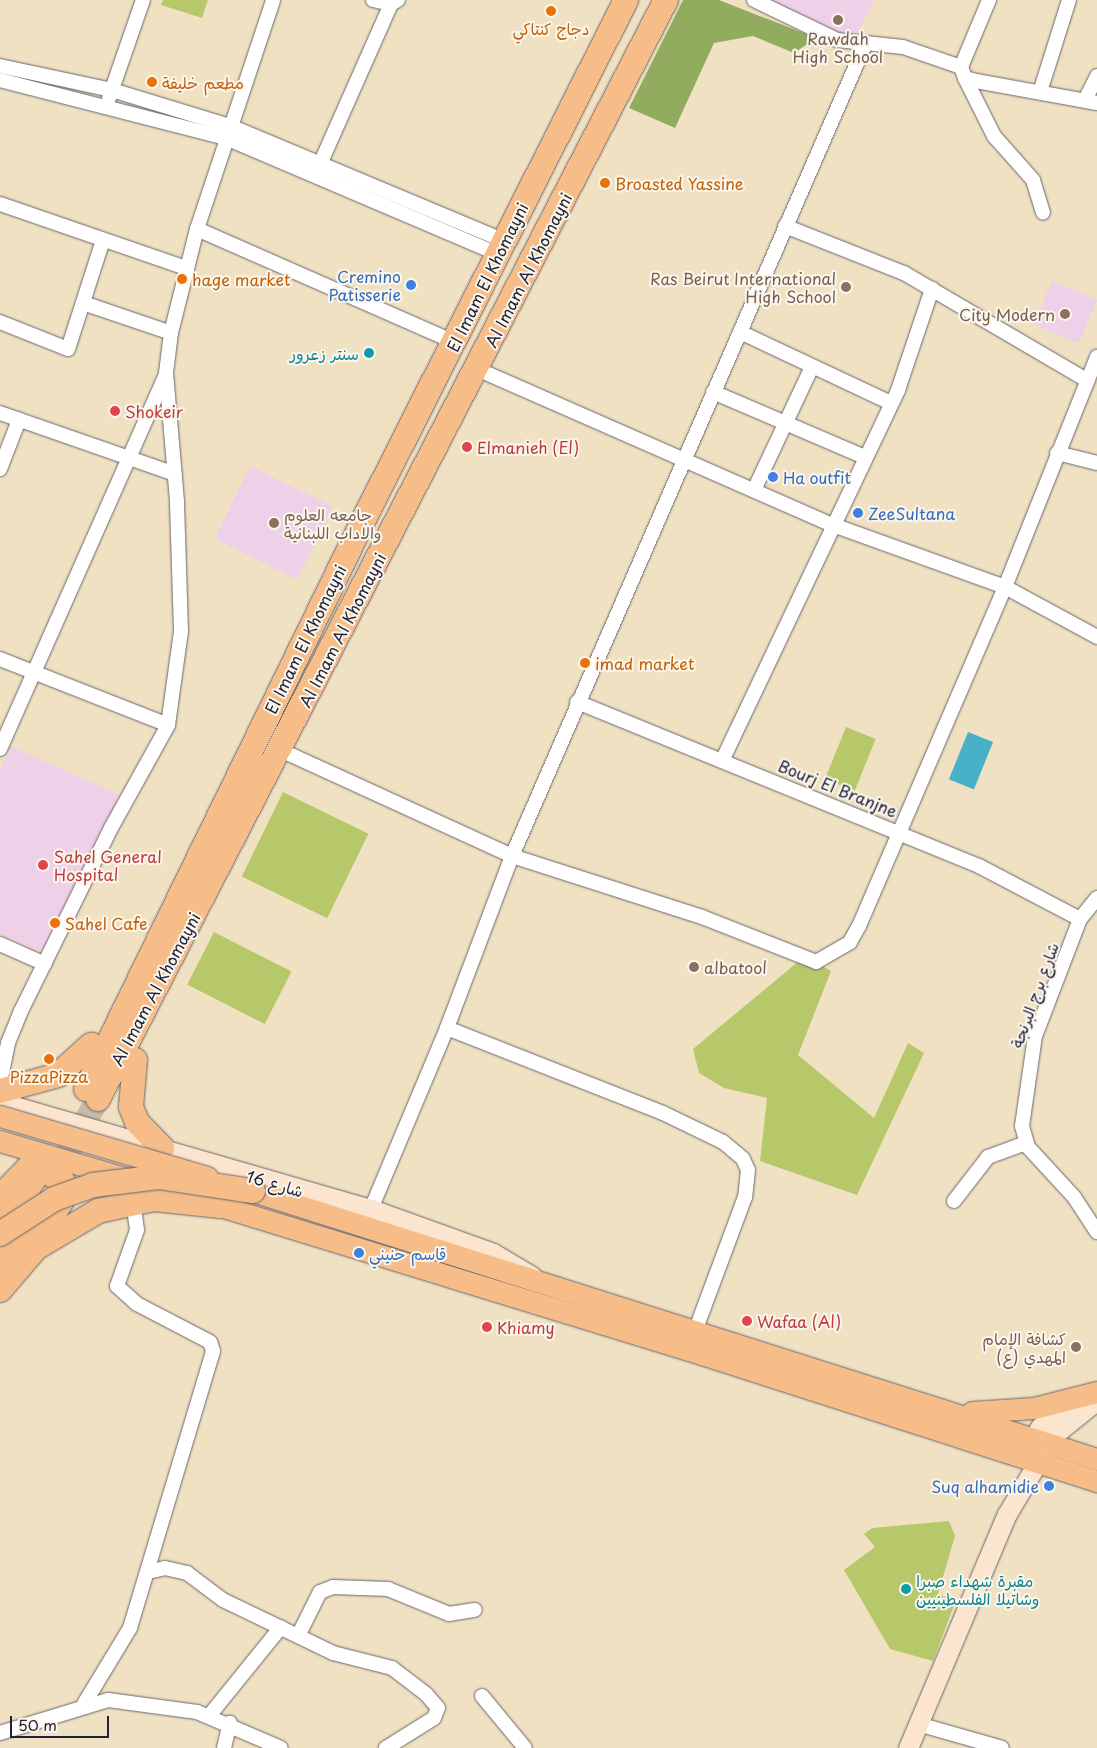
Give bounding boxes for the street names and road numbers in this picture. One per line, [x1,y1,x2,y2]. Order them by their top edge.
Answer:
street label: Al Imam Al Khomayni [481,190,575,350]
street label: El Imam El Khomayni [442,199,532,355]
street label: Al Imam Al Khomayni [295,550,389,710]
street label: El Imam El Khomayni [260,561,350,717]
street label: Bourj El Branjne [776,756,900,820]
street label: Al Imam Al Khomayni [107,910,203,1068]
street label: شارع برج البرنجة [1006,940,1062,1050]
street label: شارع 16 [244,1166,306,1200]

